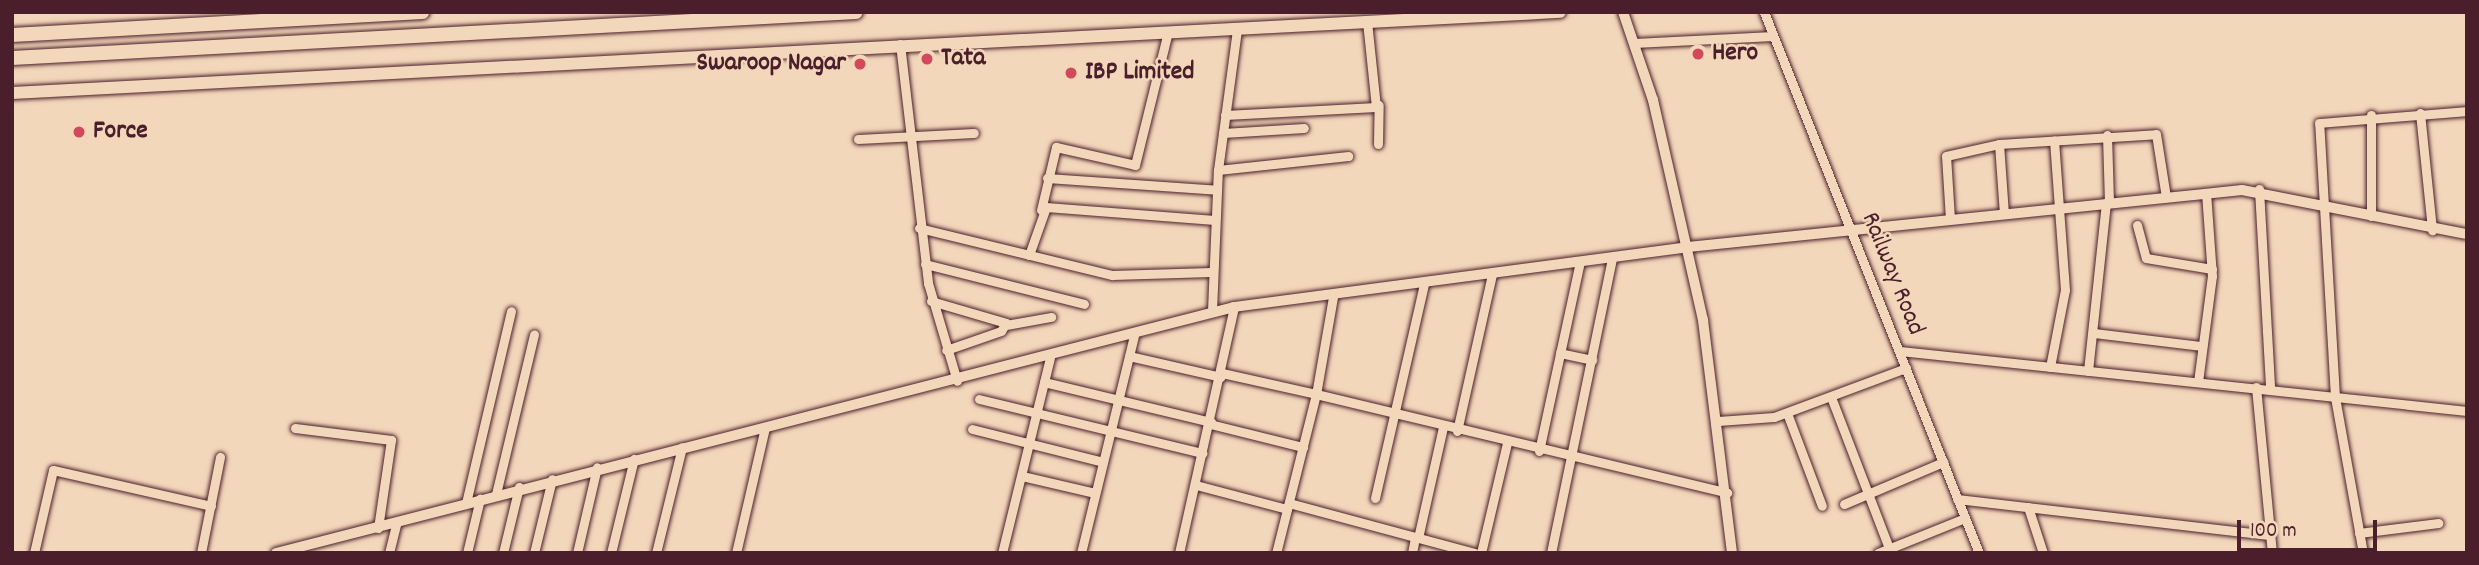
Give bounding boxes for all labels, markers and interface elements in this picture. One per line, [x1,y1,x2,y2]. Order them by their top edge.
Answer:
place label: Hero [1712,38,1758,70]
place label: Tata [941,43,985,75]
marker: Hero [1690,46,1706,62]
place label: Swaroop Nagar [697,48,846,80]
marker: Tata [919,51,935,67]
marker: Swaroop Nagar [852,56,868,72]
place label: IBP Limited [1085,57,1194,89]
marker: IBP Limited [1063,65,1079,81]
place label: Force [93,116,148,148]
marker: Force [71,124,87,140]
street label: Railway Road [1853,208,1931,340]
scale bar [2241,505,2381,550]
text: 100 m [2250,517,2297,547]

